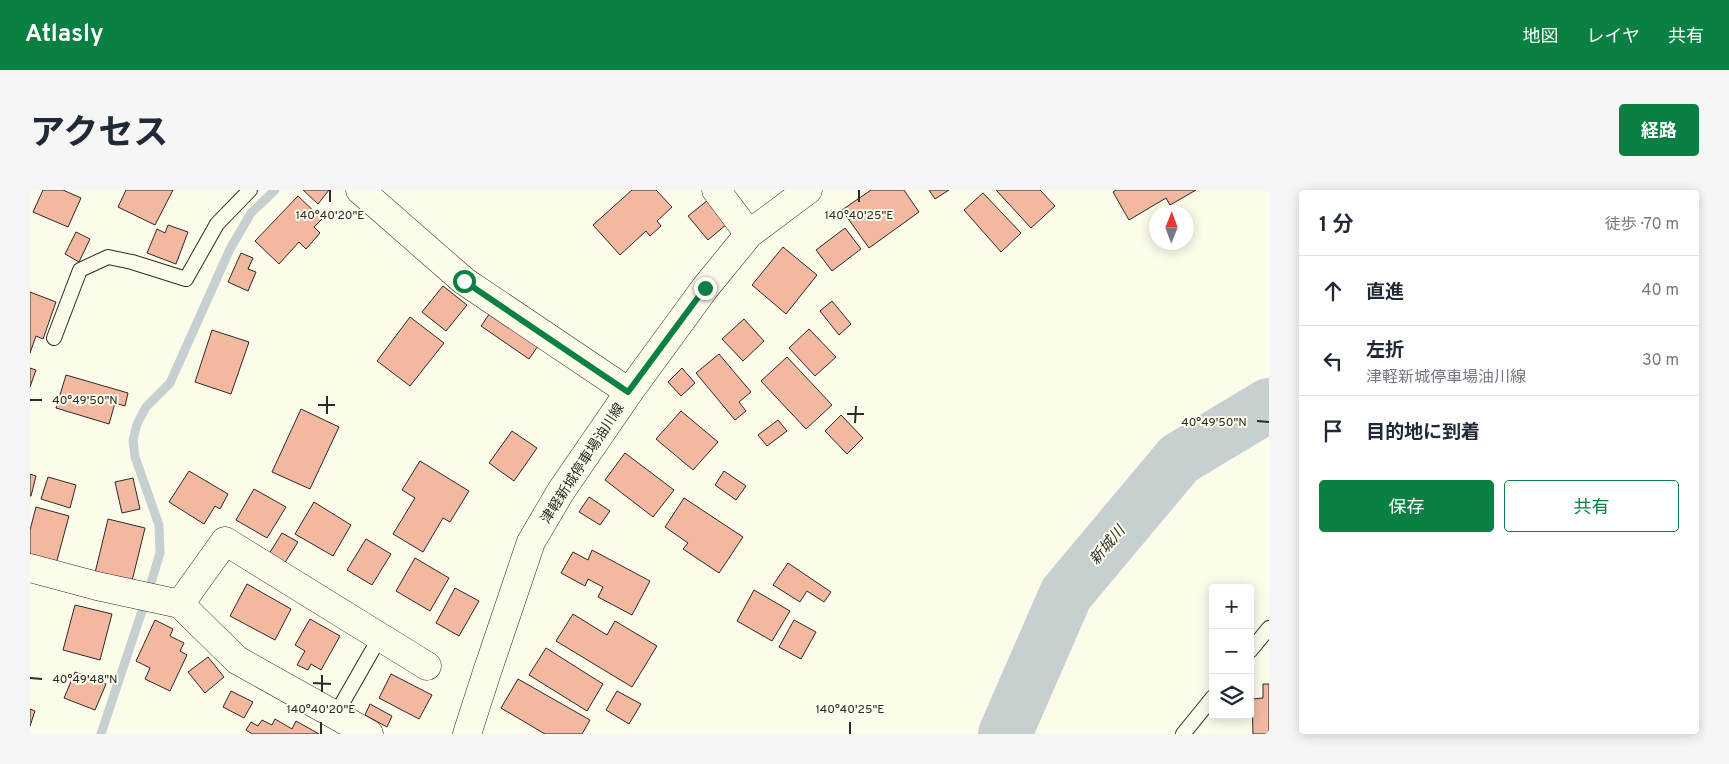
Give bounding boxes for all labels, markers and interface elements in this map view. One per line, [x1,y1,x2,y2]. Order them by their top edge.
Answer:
text: Atlasly [25,20,104,50]
text: 地図 [1523,26,1559,49]
text: レイヤ [1587,26,1640,49]
text: 共有 [1668,26,1704,49]
button: 経路 [1619,104,1699,156]
text: アクセス [30,113,168,157]
north arrow [1149,205,1194,250]
text: 140°40'20"E [295,208,365,224]
text: 140°40'25"E [825,208,893,224]
text: 1 分 [1319,212,1354,239]
text: 徒歩 · 70 m [1605,215,1679,235]
route start [453,270,476,293]
route end [694,277,717,300]
icon: ahead [1319,277,1347,305]
text: 直進 [1366,281,1404,305]
text: 40 m [1641,281,1679,301]
text: 左折 [1366,339,1404,363]
icon: left [1319,347,1347,375]
text: 30 m [1642,351,1679,371]
text: 津軽新城停車場油川線 [1366,368,1526,388]
text: 40°49'50"N [52,393,118,409]
street label: 津軽新城停車場油川線 [538,400,629,527]
text: 40°49'50"N [1181,415,1247,431]
icon: arrive [1319,417,1347,445]
text: 目的地に到着 [1366,421,1480,445]
button: 保存 [1319,480,1494,532]
button: 共有 [1504,480,1679,532]
water label: 新城川 [1086,521,1131,569]
map controls [1209,584,1254,719]
button: + [1209,584,1254,629]
button: − [1209,629,1254,674]
text: 40°49'48"N [52,672,118,688]
button: layers [1209,674,1254,719]
text: 140°40'20"E [286,702,356,718]
text: 140°40'25"E [816,702,884,718]

